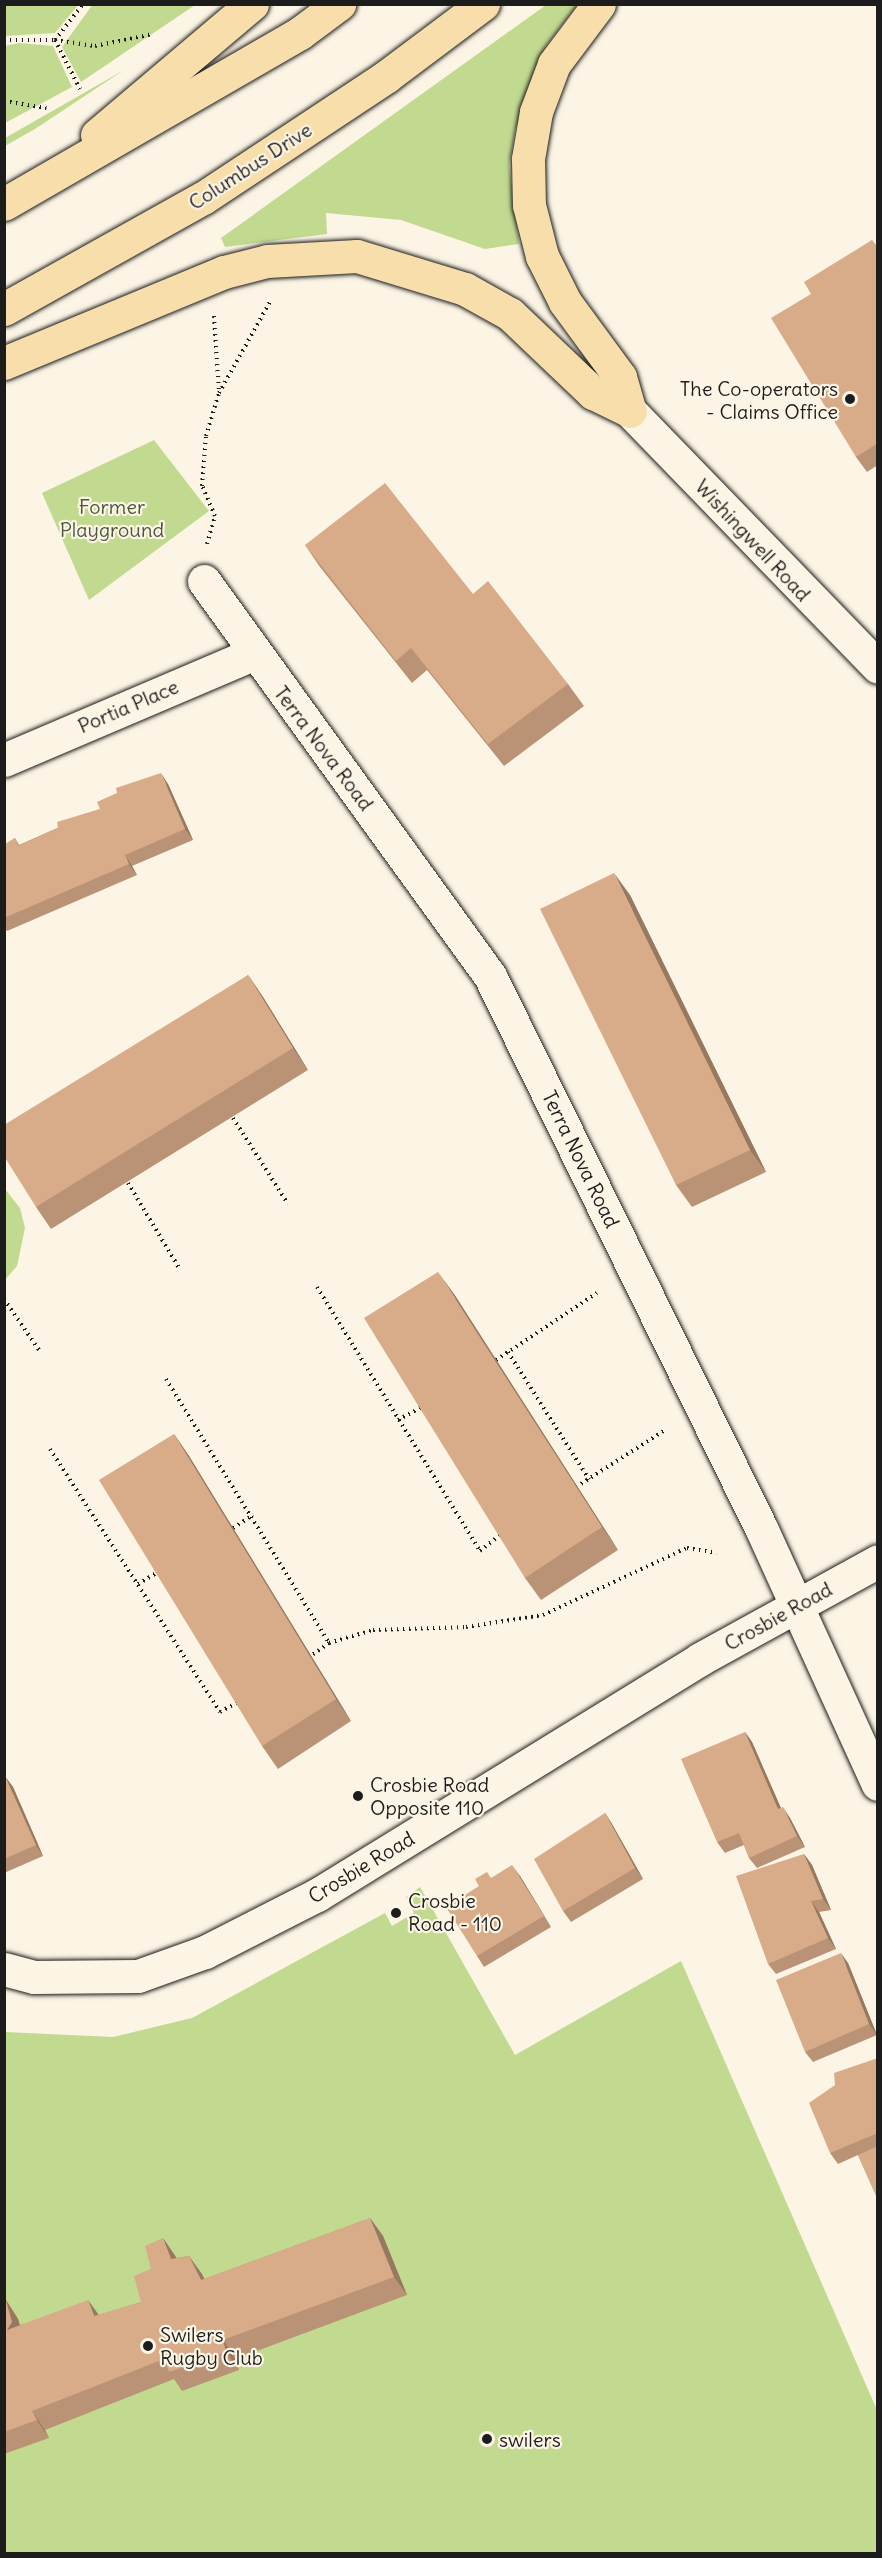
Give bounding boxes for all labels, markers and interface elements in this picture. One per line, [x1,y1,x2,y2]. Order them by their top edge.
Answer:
street label: Columbus Drive [184,117,316,215]
place label: The Co-operators - Claims Office [680,376,838,423]
marker: The Co-operators - Claims Office [843,392,857,406]
street label: Wishingwell Road [690,474,816,606]
park label: Former Playground [60,495,164,542]
street label: Portia Place [74,674,182,738]
street label: Terra Nova Road [269,681,379,815]
street label: Terra Nova Road [537,1086,625,1232]
street label: Crosbie Road [720,1577,836,1655]
place label: Crosbie Road Opposite 110 [370,1772,489,1819]
marker: Crosbie Road Opposite 110 [351,1789,365,1803]
street label: Crosbie Road [304,1826,418,1908]
place label: Crosbie Road - 110 [408,1889,502,1936]
marker: Crosbie Road - 110 [389,1906,403,1920]
place label: Swilers Rugby Club [160,2322,263,2369]
marker: Swilers Rugby Club [141,2339,155,2353]
place label: swilers [499,2427,561,2451]
marker: swilers [480,2432,494,2446]

